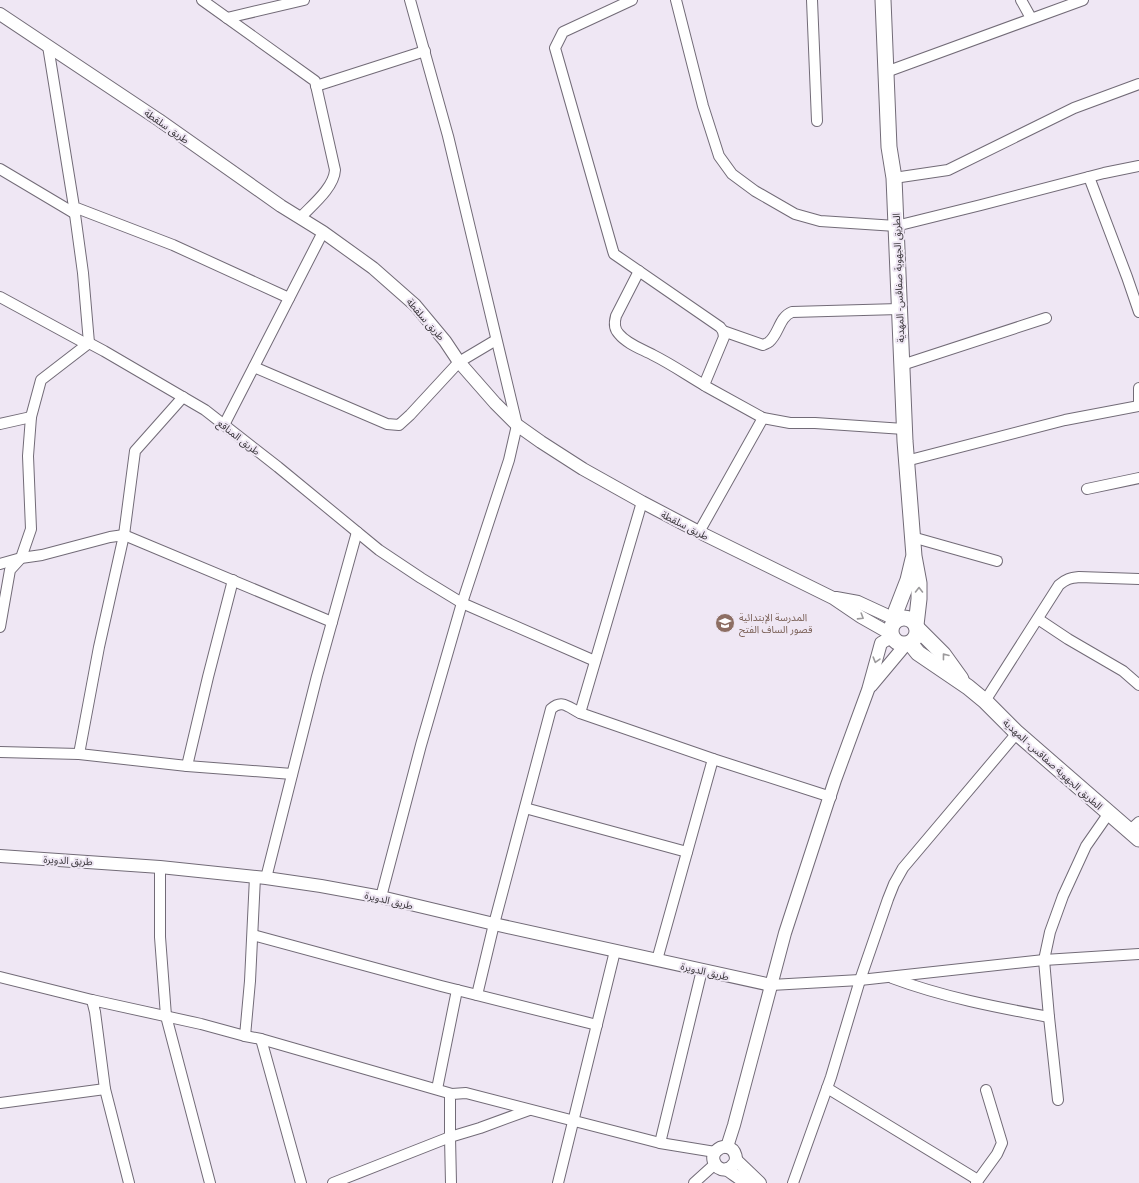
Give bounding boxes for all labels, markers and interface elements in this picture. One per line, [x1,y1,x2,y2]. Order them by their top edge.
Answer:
street label: طريق سلقطة [142,106,192,147]
street label: الطريق الجهوية صفاقس - المهدية [890,213,907,343]
street label: طريق سلقطة [404,296,448,343]
street label: طريق المناقع [214,417,263,459]
street label: طريق سلقطة [659,508,711,543]
one-way arrow [915,587,923,593]
place label: المدرسة الإبتدائية قصور الساف الفتح [739,611,813,637]
school or university icon: المدرسة الإبتدائية قصور الساف الفتح [714,612,736,634]
one-way arrow [857,613,864,620]
one-way arrow [942,654,949,661]
one-way arrow [872,656,881,663]
street label: الطريق الجهوية صفاقس - المهدية [1000,716,1105,813]
street label: طريق الدويرة [43,853,93,868]
street label: طريق الدويرة [363,889,415,912]
street label: طريق الدويرة [679,960,731,983]

